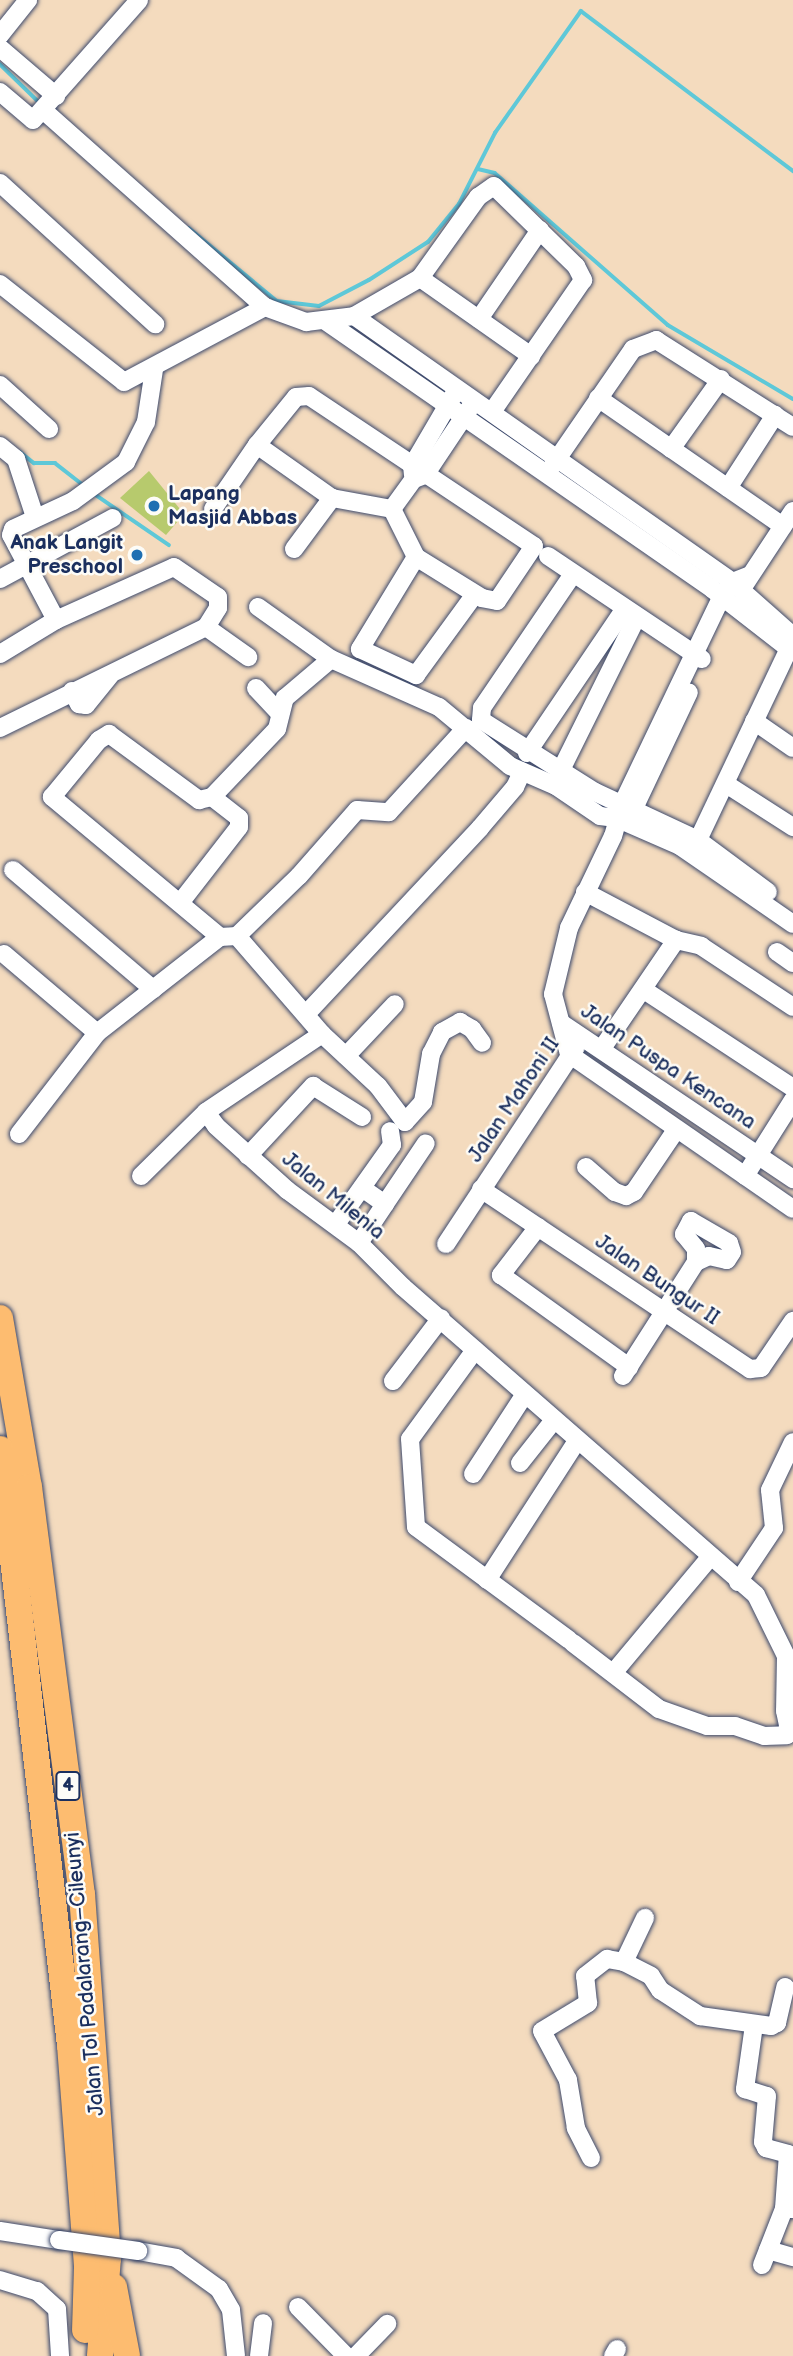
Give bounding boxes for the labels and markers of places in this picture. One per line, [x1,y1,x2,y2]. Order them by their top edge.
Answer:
place label: Lapang Masjid Abbas [168,481,297,531]
marker: Lapang Masjid Abbas [146,498,162,514]
place label: Anak Langit Preschool [10,530,123,580]
marker: Anak Langit Preschool [129,547,145,563]

